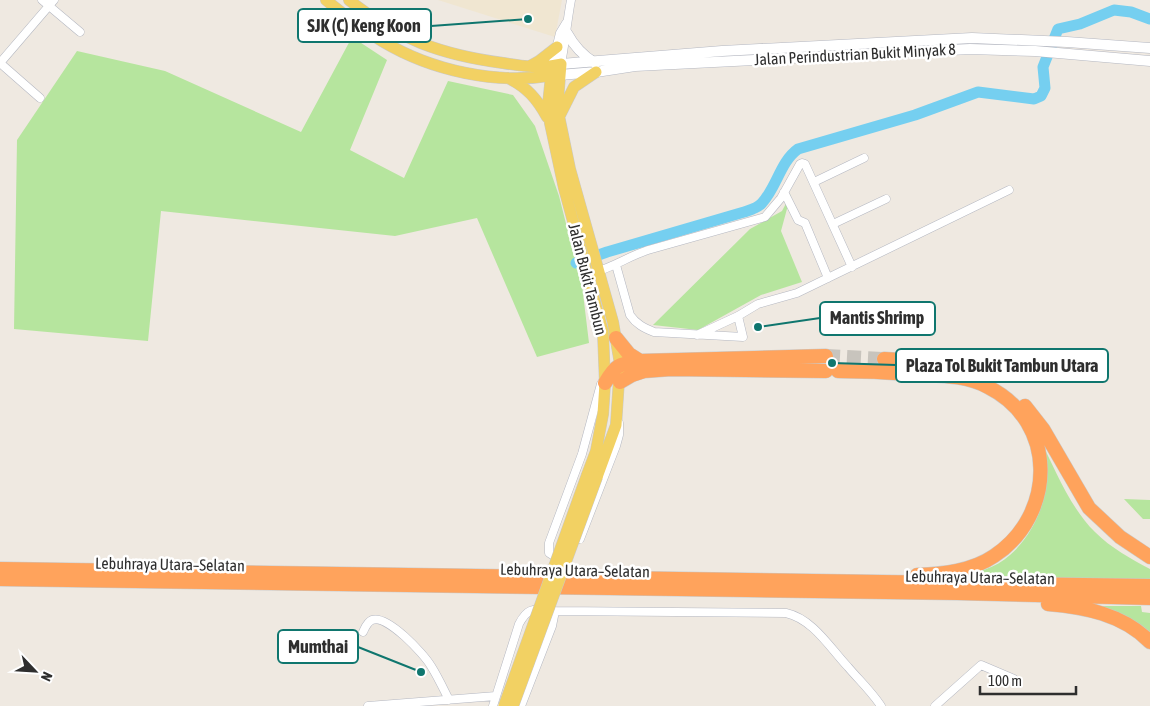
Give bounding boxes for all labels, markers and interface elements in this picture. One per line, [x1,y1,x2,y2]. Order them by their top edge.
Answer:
callout: SJK (C) Keng Koon [298,9,431,42]
text: SJK (C) Keng Koon [307,15,421,36]
street label: Jalan Perindustrian Bukit Minyak 8 [754,40,956,69]
street label: Jalan Bukit Tambun [565,221,611,337]
callout: Mantis Shrimp [820,302,935,335]
text: Mantis Shrimp [830,307,924,328]
callout: Plaza Tol Bukit Tambun Utara [896,349,1108,382]
text: Plaza Tol Bukit Tambun Utara [906,355,1098,376]
street label: Lebuhraya Utara–Selatan [95,554,245,575]
street label: Lebuhraya Utara–Selatan [500,560,650,581]
street label: Lebuhraya Utara–Selatan [905,567,1055,588]
callout: Mumthai [278,630,358,663]
text: Mumthai [288,636,348,657]
north arrow [10,646,60,696]
scale bar [980,664,1076,696]
text: N [38,669,56,684]
text: 100 m [988,672,1022,689]

